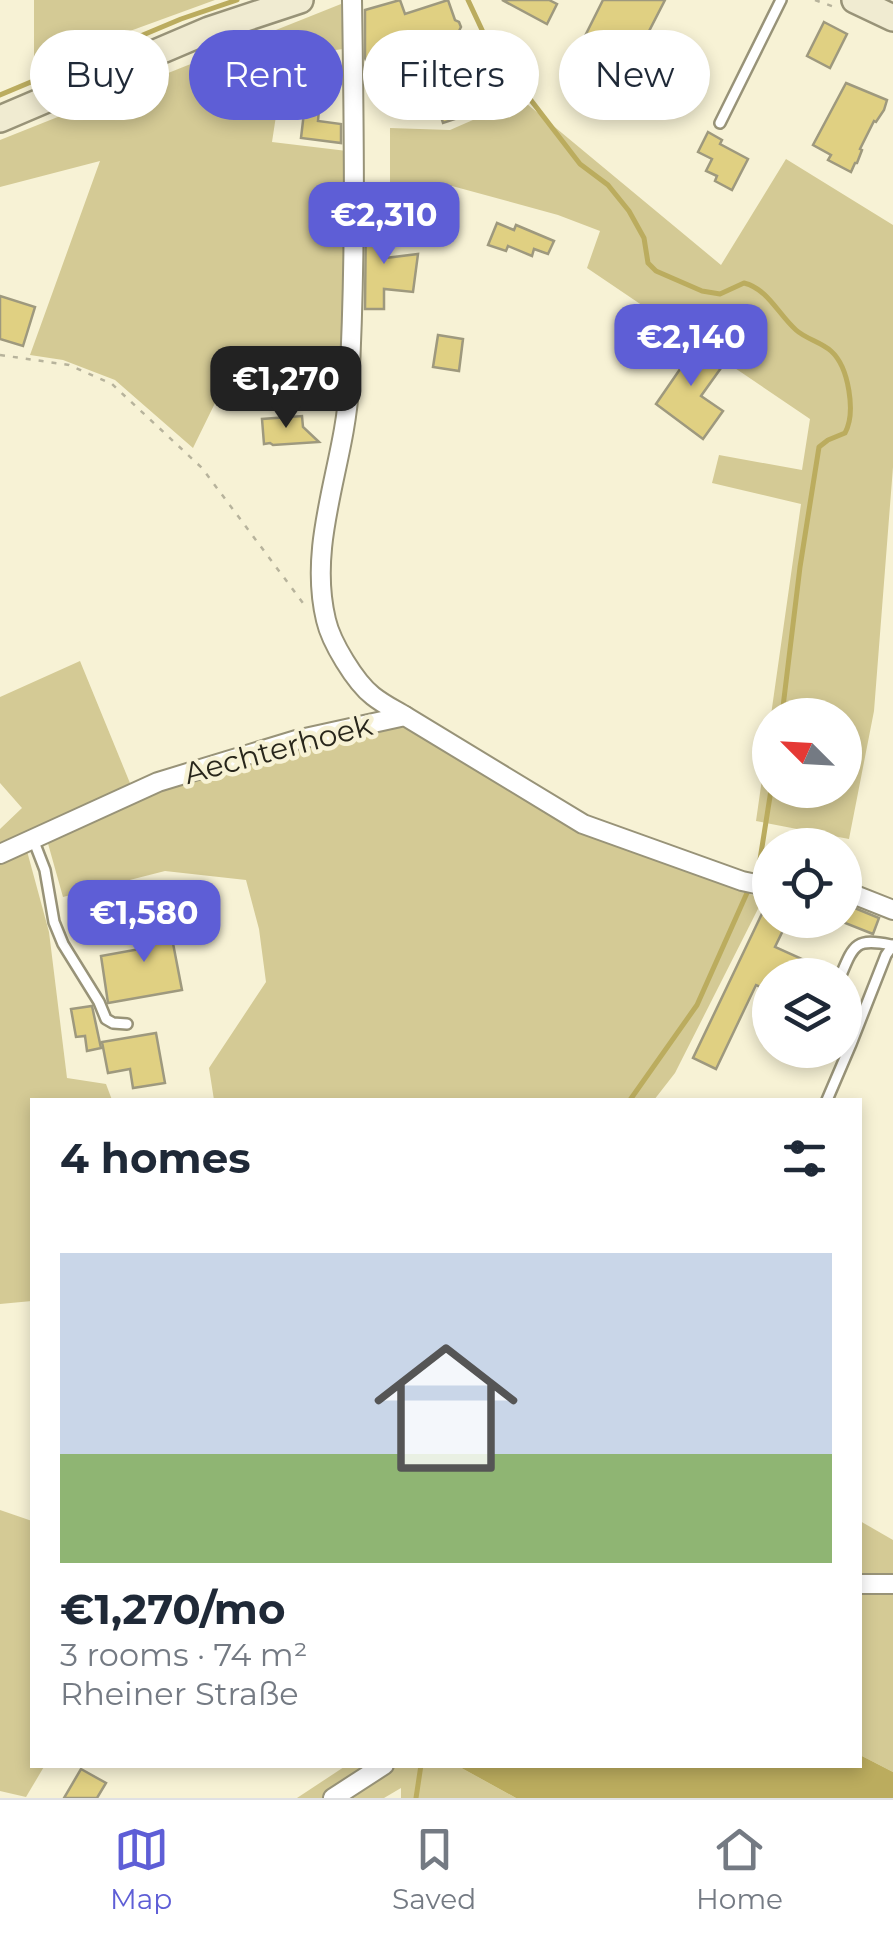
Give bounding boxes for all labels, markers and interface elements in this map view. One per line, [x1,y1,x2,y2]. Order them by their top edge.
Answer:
chip: Buy [30,30,169,120]
chip: Rent [189,30,343,120]
chip: Filters [363,30,539,120]
chip: New [559,30,710,120]
pin: €2,310 [303,182,465,267]
text: €2,310 [331,195,437,234]
pin: €2,140 [610,304,772,389]
text: €2,140 [636,317,746,356]
pin: €1,270 [205,346,367,431]
text: €1,270 [232,359,340,398]
north arrow [752,698,862,808]
map controls [752,698,862,1068]
street label: Aechterhoek [180,706,376,792]
button: locate [752,828,862,938]
pin: €1,580 [63,880,225,965]
text: €1,580 [89,893,199,932]
button: layers [752,958,862,1068]
icon: filters [777,1131,832,1186]
text: 4 homes [60,1132,251,1184]
icon: home [356,1318,536,1498]
text: €1,270/mo [60,1583,286,1635]
text: 3 rooms · 74 m² [60,1635,307,1674]
text: Rheiner Straße [60,1674,299,1713]
tab: Map [110,1822,172,1916]
tab: Saved [392,1822,476,1916]
tab: Home [696,1822,783,1916]

